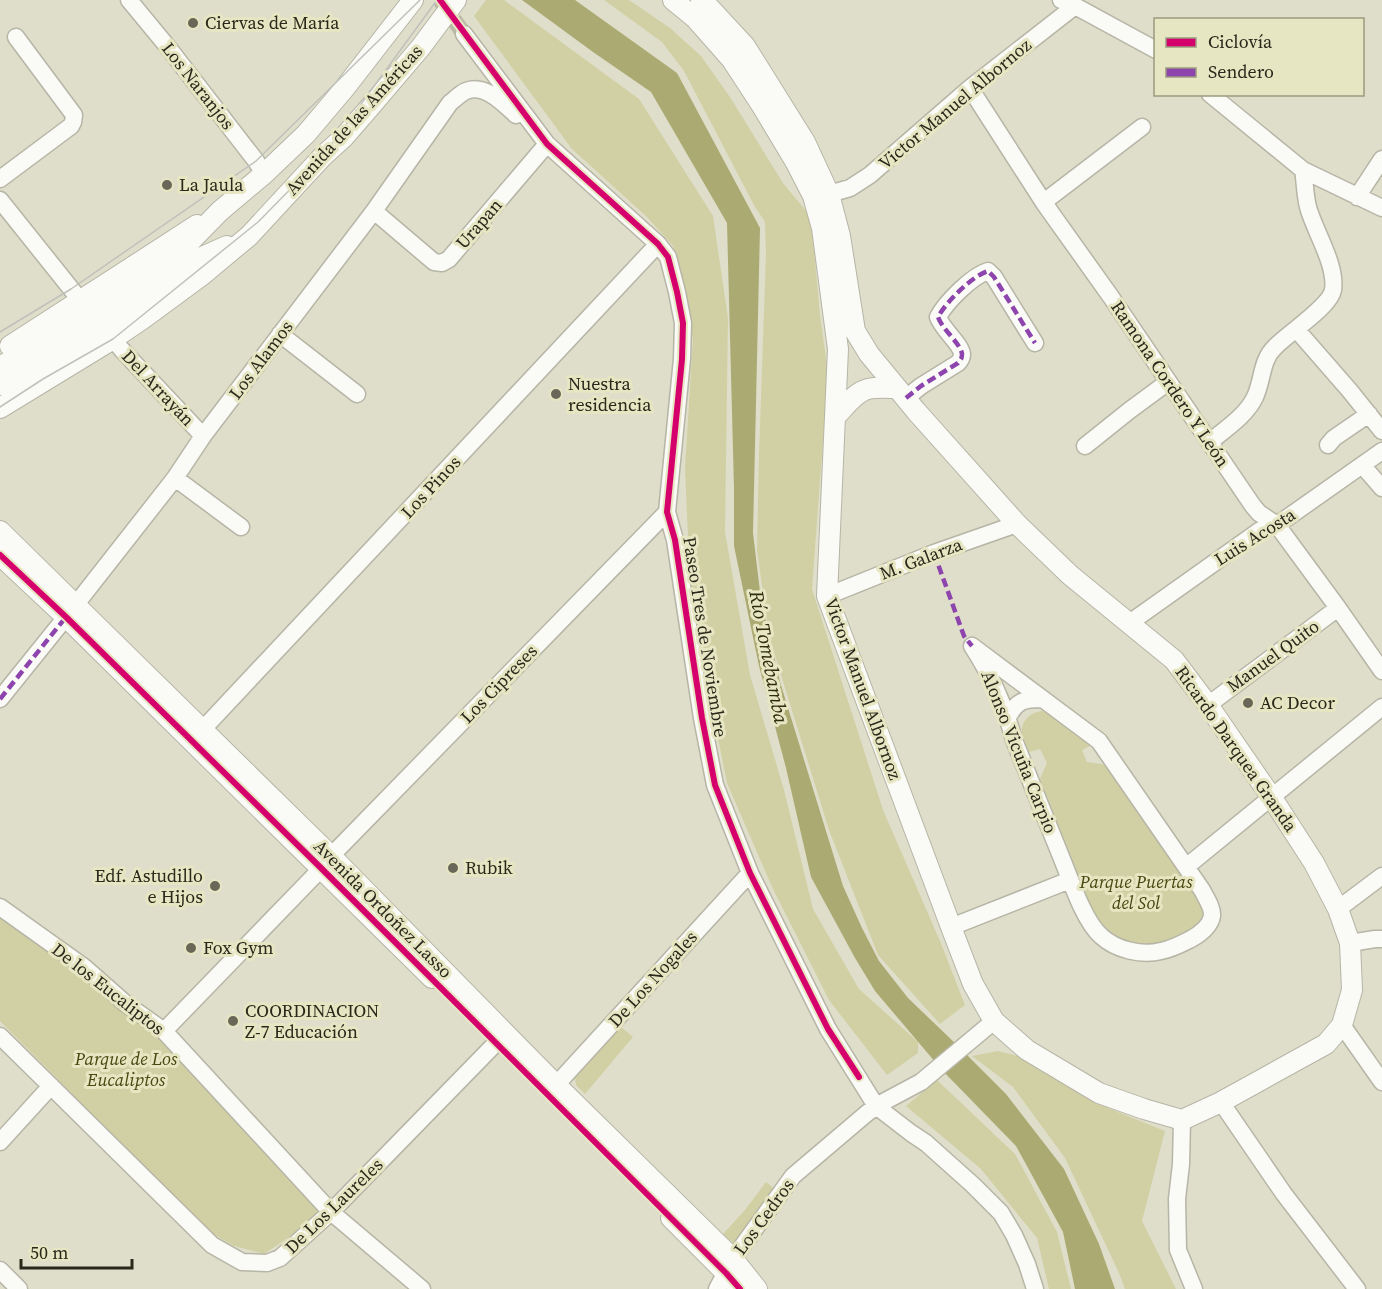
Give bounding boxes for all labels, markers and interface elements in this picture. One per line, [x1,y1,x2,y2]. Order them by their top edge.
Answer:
place label: Ciervas de María [205,10,340,35]
marker: Ciervas de María [186,16,200,30]
legend [1154,18,1364,96]
text: Ciclovía [1208,29,1273,54]
street label: Victor Manuel Albornoz [873,32,1036,175]
street label: Los Naranjos [156,37,241,135]
street label: Avenida de las Américas [279,39,428,200]
text: Sendero [1208,59,1274,84]
place label: La Jaula [179,172,244,197]
marker: La Jaula [160,178,174,192]
street label: Urapan [450,193,508,254]
street label: Ramona Cordero Y León [1105,296,1236,472]
street label: Los Alamos [223,315,299,404]
street label: Del Arrayán [116,344,200,431]
place label: Nuestra residencia [568,371,652,417]
marker: Nuestra residencia [549,387,563,401]
street label: Los Pinos [395,450,466,523]
street label: Luis Acosta [1209,501,1301,571]
street label: M. Galarza [876,531,966,586]
street label: Paseo Tres de Noviembre [677,535,734,739]
water label: Río Tomebamba [742,587,796,726]
street label: Victor Manuel Albornoz [819,594,908,783]
street label: Manuel Quito [1221,613,1324,698]
street label: Los Cipreses [455,638,543,729]
street label: Ricardo Darquea Granda [1170,661,1304,837]
street label: Alonso Vicuña Carpio [975,667,1064,837]
place label: AC Decor [1260,690,1335,715]
marker: AC Decor [1241,696,1255,710]
street label: Avenida Ordoñez Lasso [309,834,458,984]
place label: Rubik [465,855,513,880]
marker: Rubik [446,861,460,875]
place label: Edf. Astudillo e Hijos [94,863,203,909]
park label: Parque Puertas del Sol [1079,869,1193,915]
marker: Edf. Astudillo e Hijos [208,879,222,893]
street label: De Los Nogales [602,925,703,1032]
place label: Fox Gym [203,935,274,960]
street label: De los Eucaliptos [47,937,170,1041]
marker: Fox Gym [184,941,198,955]
place label: COORDINACION Z-7 Educación [245,998,379,1044]
marker: COORDINACION Z-7 Educación [226,1014,240,1028]
park label: Parque de Los Eucaliptos [74,1046,178,1092]
street label: De Los Laureles [279,1152,388,1259]
street label: Los Cedros [727,1173,800,1260]
scale bar [21,1232,132,1270]
text: 50 m [30,1240,68,1265]

